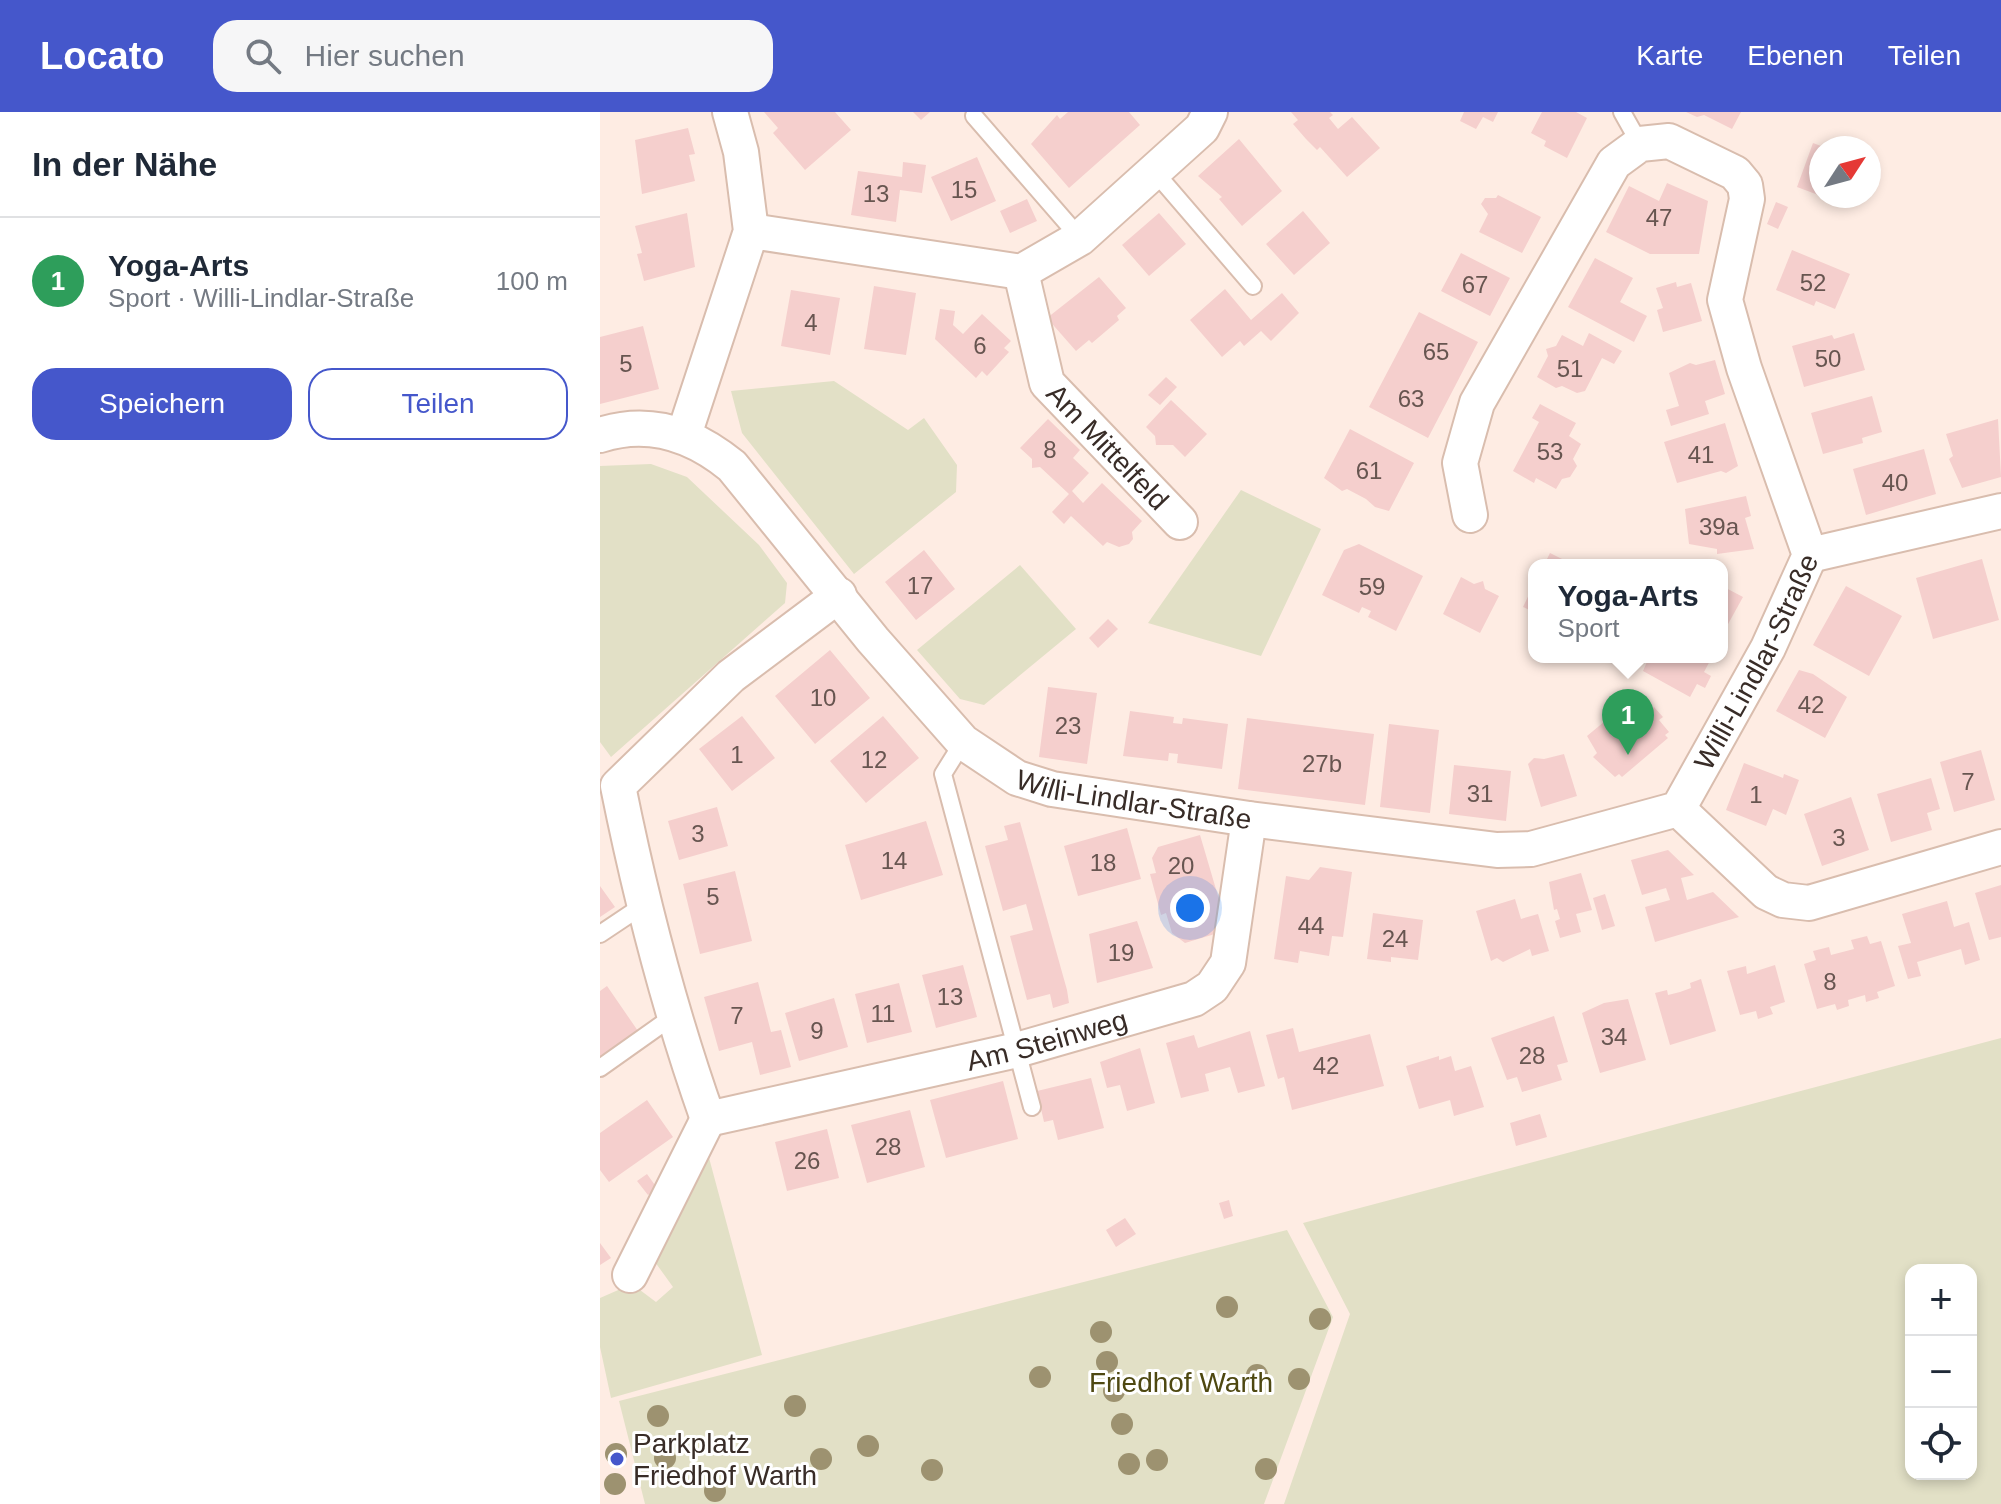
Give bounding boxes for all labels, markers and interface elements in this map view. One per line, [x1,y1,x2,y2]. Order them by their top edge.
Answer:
search box [213,20,773,92]
icon: search [241,34,285,78]
text: Locato [40,35,165,77]
text: Hier suchen [305,39,465,72]
text: Karte [1636,40,1703,71]
text: Ebenen [1747,40,1844,71]
text: Teilen [1888,40,1961,71]
north arrow [1809,136,1881,208]
text: In der Nähe [32,145,217,183]
house number: 15 [951,176,977,203]
house number: 13 [863,180,889,207]
house number: 47 [1646,204,1672,231]
text: Yoga-Arts [108,249,249,282]
text: 1 [51,266,65,296]
text: 100 m [496,266,568,296]
house number: 52 [1800,269,1826,296]
house number: 67 [1462,271,1488,298]
text: Sport · Willi-Lindlar-Straße [108,283,414,313]
house number: 4 [804,309,818,336]
house number: 6 [973,332,987,359]
house number: 65 [1423,338,1449,365]
house number: 50 [1815,345,1841,372]
house number: 5 [619,350,633,377]
house number: 51 [1557,355,1583,382]
button: Speichern [32,368,292,440]
button: Teilen [308,368,568,440]
street label: Am Mittelfeld [1041,377,1175,516]
house number: 63 [1398,385,1424,412]
house number: 8 [1043,436,1057,463]
house number: 53 [1537,438,1563,465]
house number: 41 [1688,441,1714,468]
house number: 61 [1356,457,1382,484]
house number: 40 [1882,469,1908,496]
house number: 39a [1699,513,1740,540]
street label: Willi-Lindlar-Straße [1688,549,1824,775]
popup [1528,559,1728,663]
house number: 17 [907,572,933,599]
house number: 59 [1359,573,1385,600]
text: Yoga-Arts [1557,579,1699,612]
text: Sport [1557,613,1620,643]
house number: 10 [810,684,836,711]
pin: 1 [1602,689,1654,755]
house number: 42 [1798,691,1824,718]
house number: 23 [1055,712,1081,739]
house number: 1 [730,741,744,768]
house number: 12 [861,746,887,773]
house number: 27b [1302,750,1342,777]
street label: Willi-Lindlar-Straße [1012,763,1254,835]
house number: 7 [1961,768,1975,795]
house number: 31 [1467,780,1493,807]
house number: 1 [1749,781,1763,808]
house number: 3 [691,820,705,847]
house number: 3 [1832,824,1846,851]
house number: 14 [881,847,907,874]
house number: 18 [1090,849,1116,876]
house number: 20 [1168,852,1194,879]
house number: 5 [706,883,720,910]
your location [1170,888,1210,928]
house number: 44 [1298,912,1324,939]
house number: 24 [1382,925,1408,952]
house number: 19 [1108,939,1134,966]
house number: 8 [1823,968,1837,995]
house number: 13 [937,983,963,1010]
house number: 11 [871,1000,895,1027]
house number: 7 [730,1002,744,1029]
street label: Am Steinweg [964,1004,1131,1076]
house number: 9 [810,1017,824,1044]
house number: 34 [1601,1023,1627,1050]
house number: 28 [1519,1042,1545,1069]
house number: 42 [1313,1052,1339,1079]
house number: 28 [875,1133,901,1160]
house number: 26 [794,1147,820,1174]
map controls [1905,1264,1977,1480]
button: + [1905,1264,1977,1336]
button: − [1905,1336,1977,1408]
park label: Friedhof Warth [1089,1367,1273,1398]
button: locate [1905,1408,1977,1480]
place label: Parkplatz Friedhof Warth [633,1428,817,1491]
marker: Parkplatz Friedhof Warth [608,1450,626,1468]

